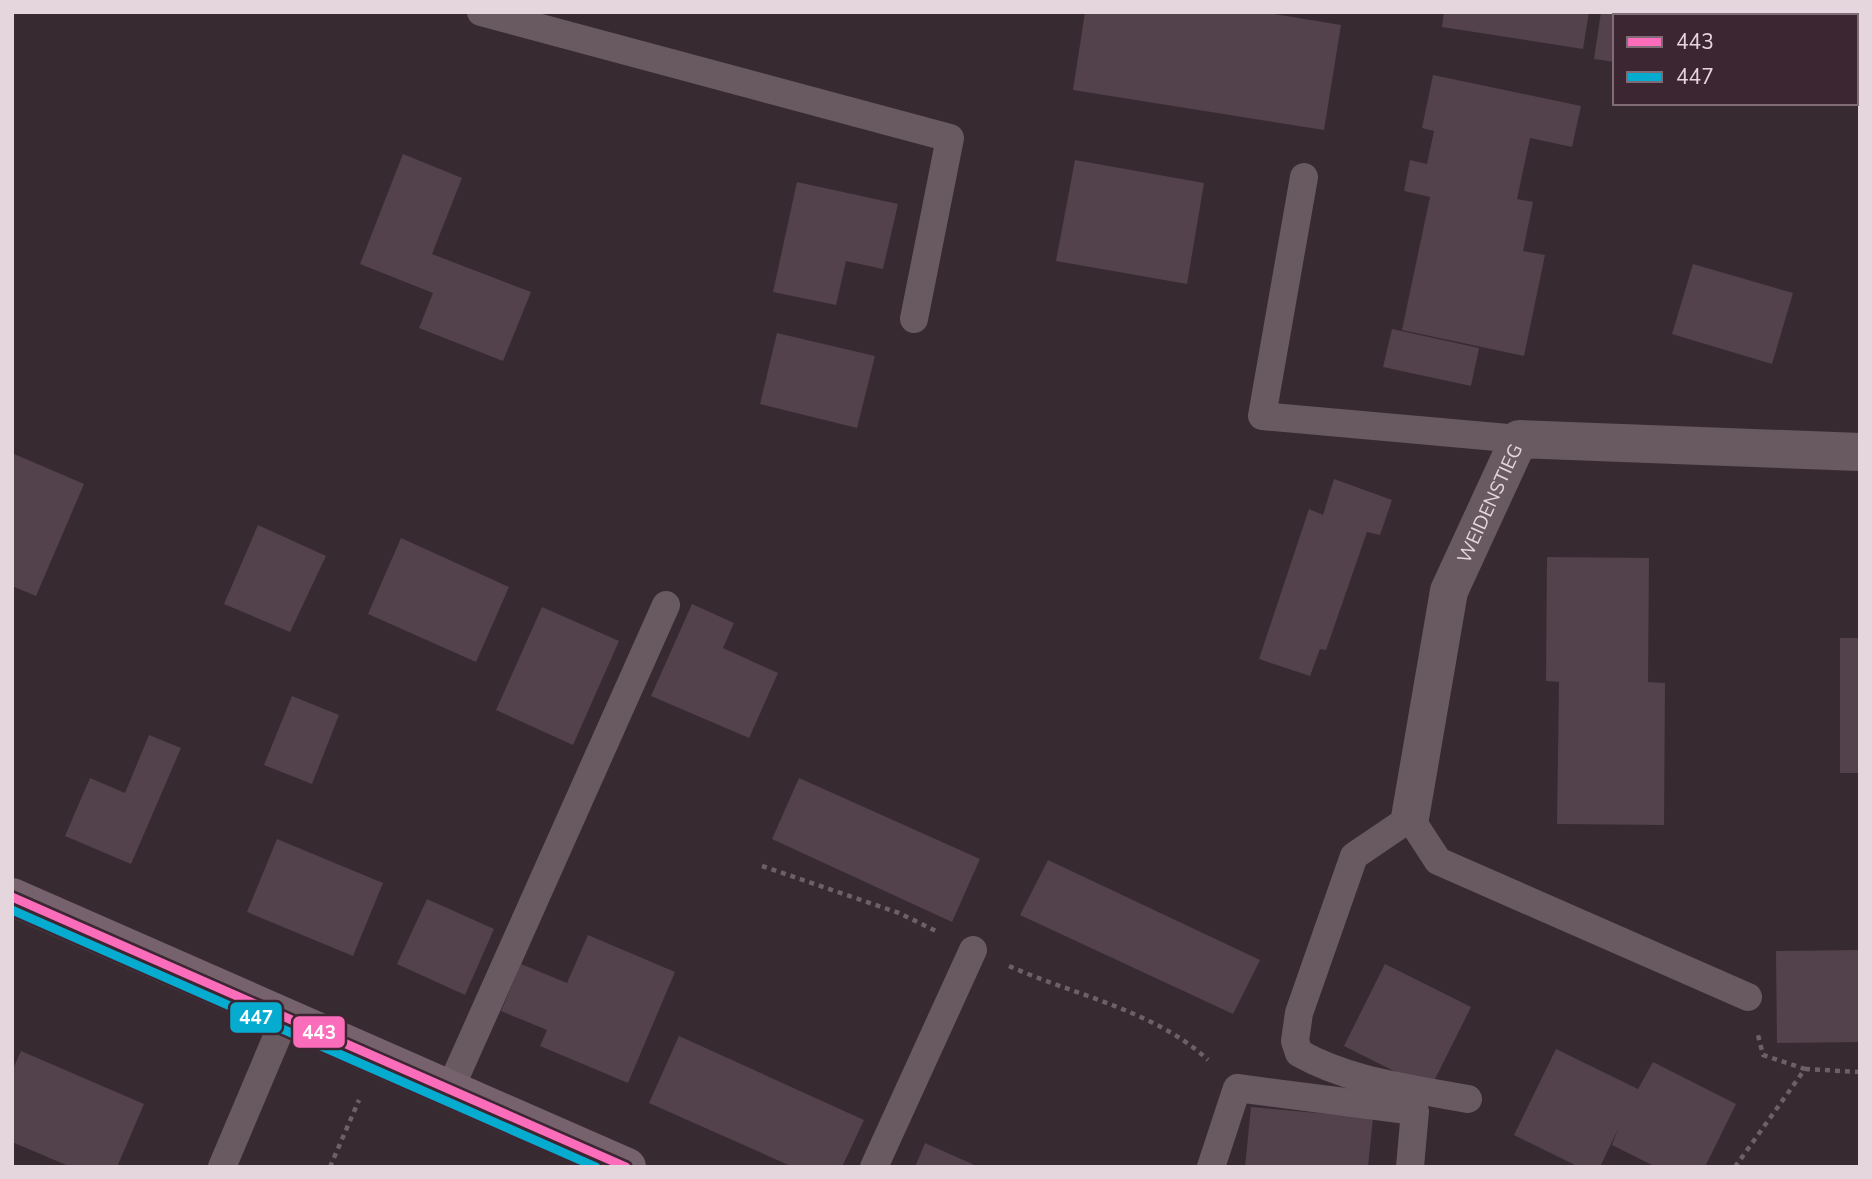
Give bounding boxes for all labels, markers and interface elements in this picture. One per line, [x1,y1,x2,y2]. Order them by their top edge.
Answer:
legend [1613,14,1858,105]
text: 443 [1676,28,1714,56]
text: 447 [1676,63,1714,91]
street label: WEIDENSTIEG [1452,440,1529,567]
line badge: 447 [229,1001,283,1034]
text: 447 [239,1005,273,1031]
line badge: 443 [292,1015,346,1049]
text: 443 [302,1020,336,1046]

